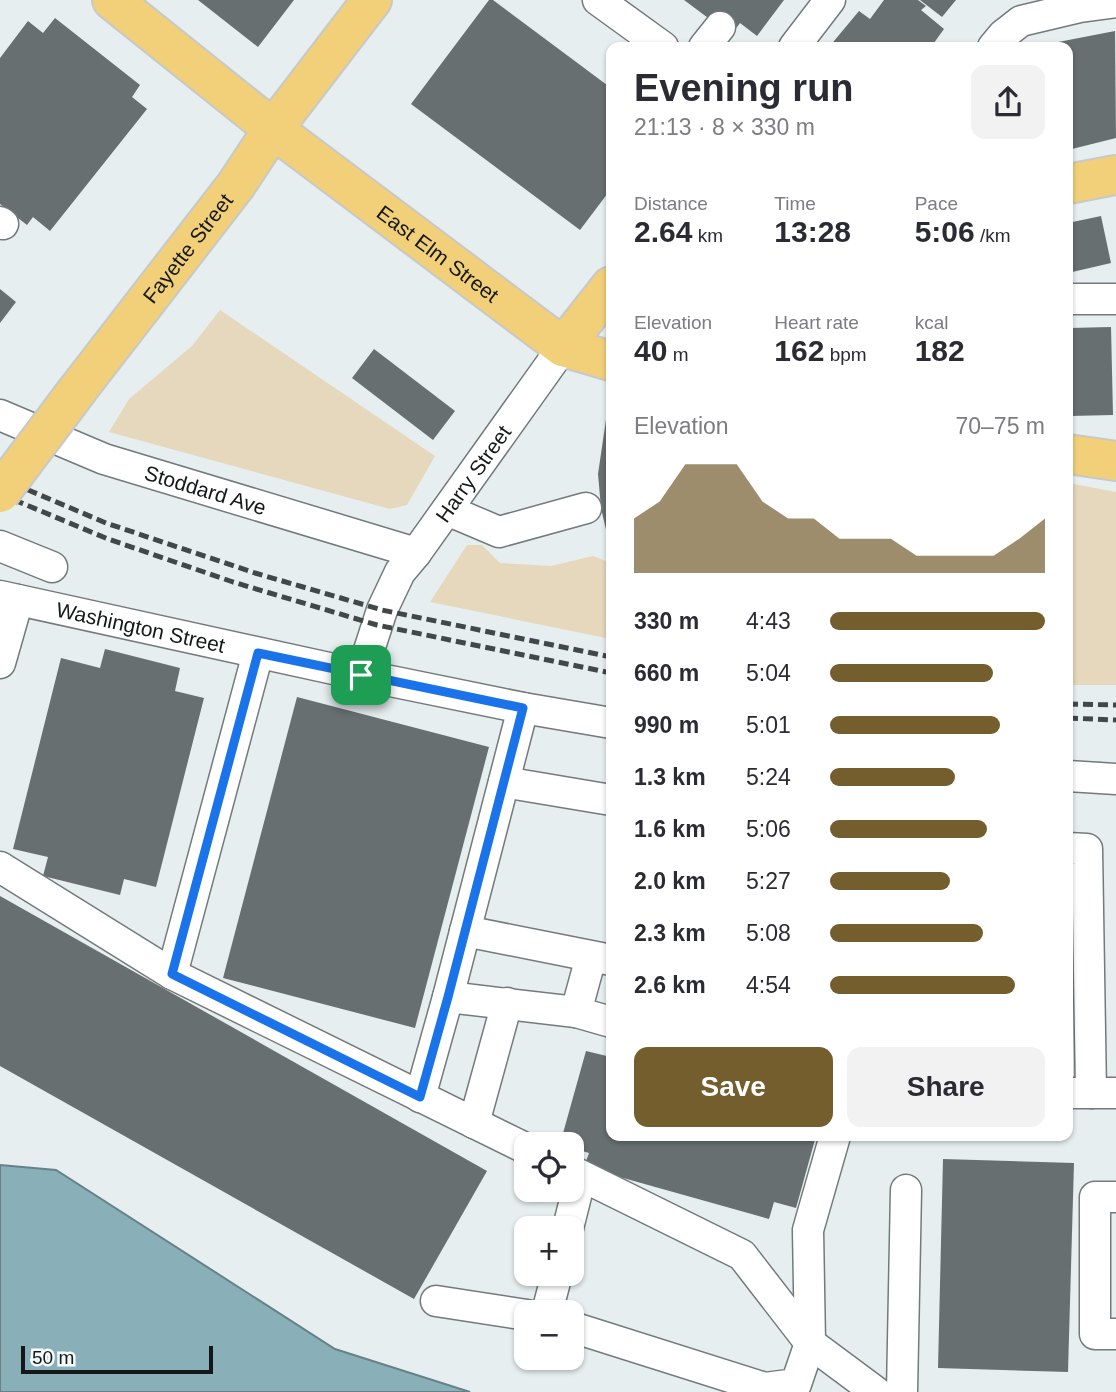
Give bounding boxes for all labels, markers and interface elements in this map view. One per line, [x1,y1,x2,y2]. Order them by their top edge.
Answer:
button: share [971,65,1045,139]
text: Evening run [634,67,854,109]
text: 21:13 · 8 × 330 m [634,114,815,140]
street label: Fayette Street [138,189,237,307]
text: Distance [634,193,708,214]
text: Time [774,193,816,214]
text: Pace [915,193,958,214]
street label: East Elm Street [373,200,504,306]
text: 2.64 [634,215,692,248]
text: 13:28 [774,215,851,248]
text: 5:06 [915,215,975,248]
text: km [692,225,723,246]
text: /km [975,225,1011,246]
text: Elevation [634,312,712,333]
text: Heart rate [774,312,859,333]
text: kcal [915,312,948,333]
text: 40 [634,334,667,367]
text: 162 [774,334,824,367]
text: 182 [915,334,965,367]
text: m [667,344,688,365]
text: bpm [824,344,867,365]
text: Elevation [634,413,729,439]
text: 70–75 m [955,413,1045,439]
street label: Harry Street [431,420,515,526]
street label: Stoddard Ave [142,460,269,519]
street label: Washington Street [54,597,227,656]
text: 330 m [634,608,699,634]
text: 4:43 [746,608,791,634]
pin [331,645,391,705]
icon: arrive [342,656,380,694]
text: 660 m [634,660,699,686]
text: 5:04 [746,660,791,686]
text: 990 m [634,712,699,738]
text: 5:01 [746,712,791,738]
text: 1.3 km [634,764,706,790]
text: 5:24 [746,764,791,790]
text: 1.6 km [634,816,706,842]
text: 5:06 [746,816,791,842]
text: 2.0 km [634,868,706,894]
text: 5:27 [746,868,791,894]
text: 2.3 km [634,920,706,946]
text: 5:08 [746,920,791,946]
text: 2.6 km [634,972,706,998]
text: 4:54 [746,972,791,998]
button: Save [634,1047,833,1127]
button: Share [847,1047,1045,1127]
map controls [514,1132,584,1370]
button: locate [514,1132,584,1202]
button: + [514,1216,584,1286]
button: − [514,1300,584,1370]
scale bar [21,1343,214,1375]
text: 50 m [32,1347,74,1368]

